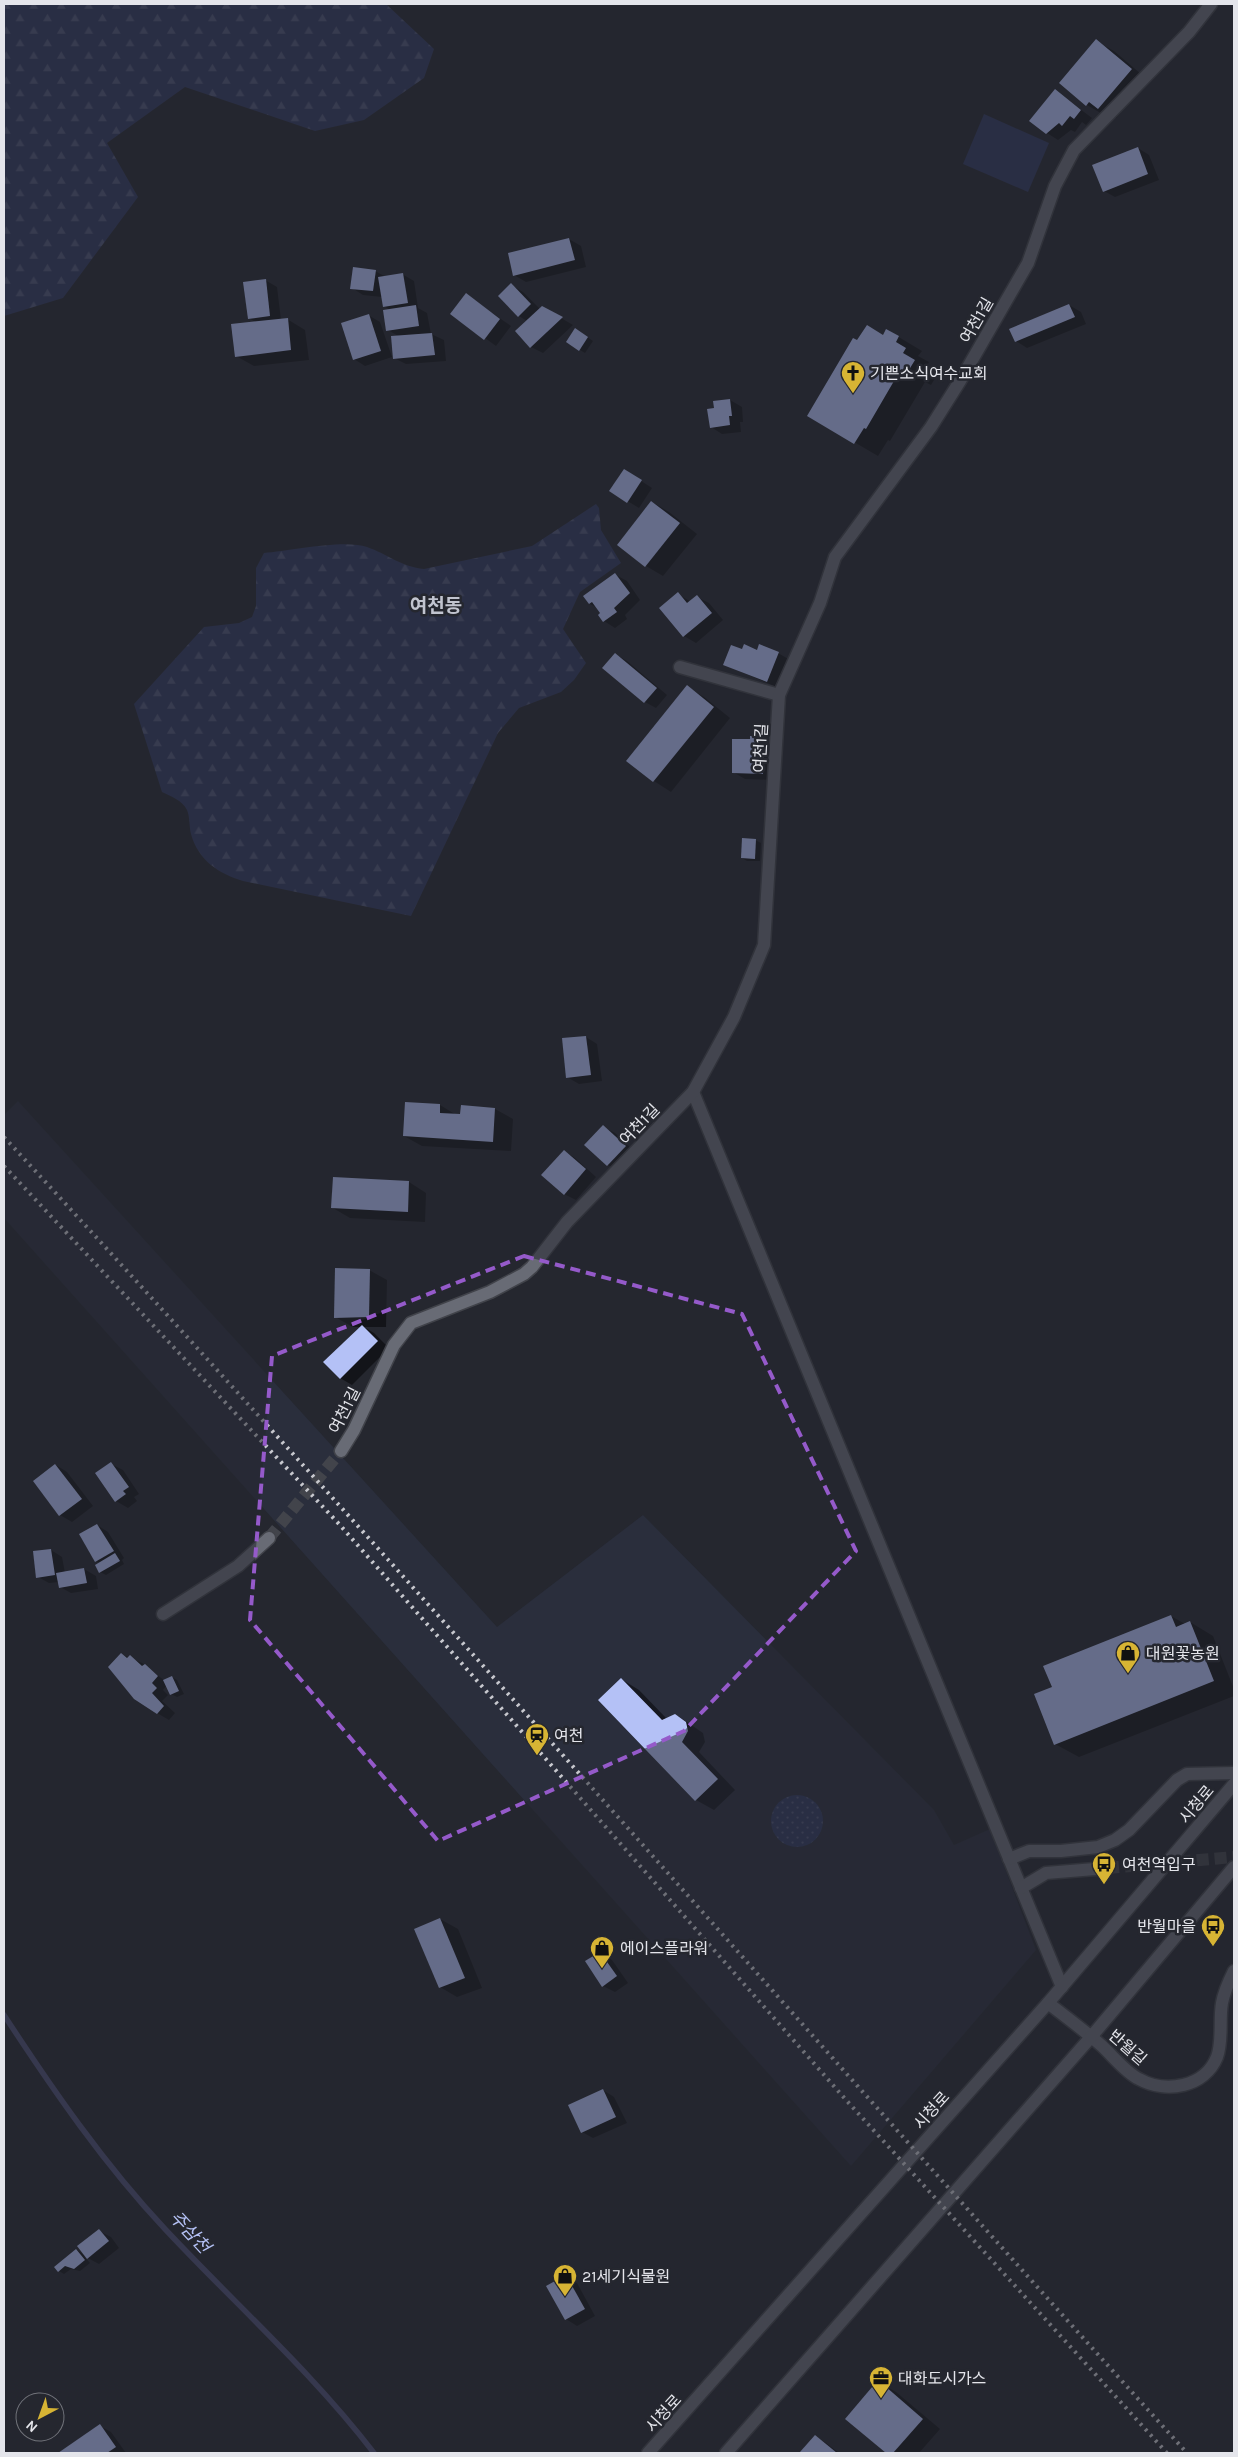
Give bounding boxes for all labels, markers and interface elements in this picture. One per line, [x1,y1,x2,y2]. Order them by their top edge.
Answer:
street label: 여천1길 [956,294,997,346]
church icon: 기쁜소식여수교회 [840,360,866,394]
place label: 기쁜소식여수교회 [870,364,988,383]
district label: 여천동 [410,595,462,617]
street label: 여천1길 [750,723,771,773]
street label: 여천1길 [615,1100,663,1149]
street label: 여천1길 [325,1384,364,1437]
shop icon: 대원꽃농원 [1115,1640,1141,1674]
place label: 대원꽃농원 [1146,1644,1220,1663]
station icon: 여천 [524,1722,550,1756]
place label: 여천 [554,1726,583,1745]
street label: 시청로 [1175,1781,1218,1827]
bus stop icon: 여천역입구 [1091,1851,1117,1885]
place label: 여천역입구 [1122,1855,1196,1874]
bus stop icon: 반월마을 [1200,1913,1226,1947]
place label: 반월마을 [1137,1917,1196,1936]
shop icon: 에이스플라워 [589,1935,615,1969]
place label: 에이스플라워 [620,1939,708,1958]
street label: 반월길 [1105,2026,1151,2069]
street label: 시청로 [910,2087,953,2133]
water label: 주삼천 [165,2206,217,2259]
shop icon: 21세기식물원 [552,2263,578,2297]
place label: 21세기식물원 [582,2267,670,2286]
office icon: 대화도시가스 [868,2365,894,2399]
place label: 대화도시가스 [898,2369,986,2388]
street label: 시청로 [642,2390,685,2436]
north arrow [15,2392,65,2442]
text: N [22,2417,41,2436]

